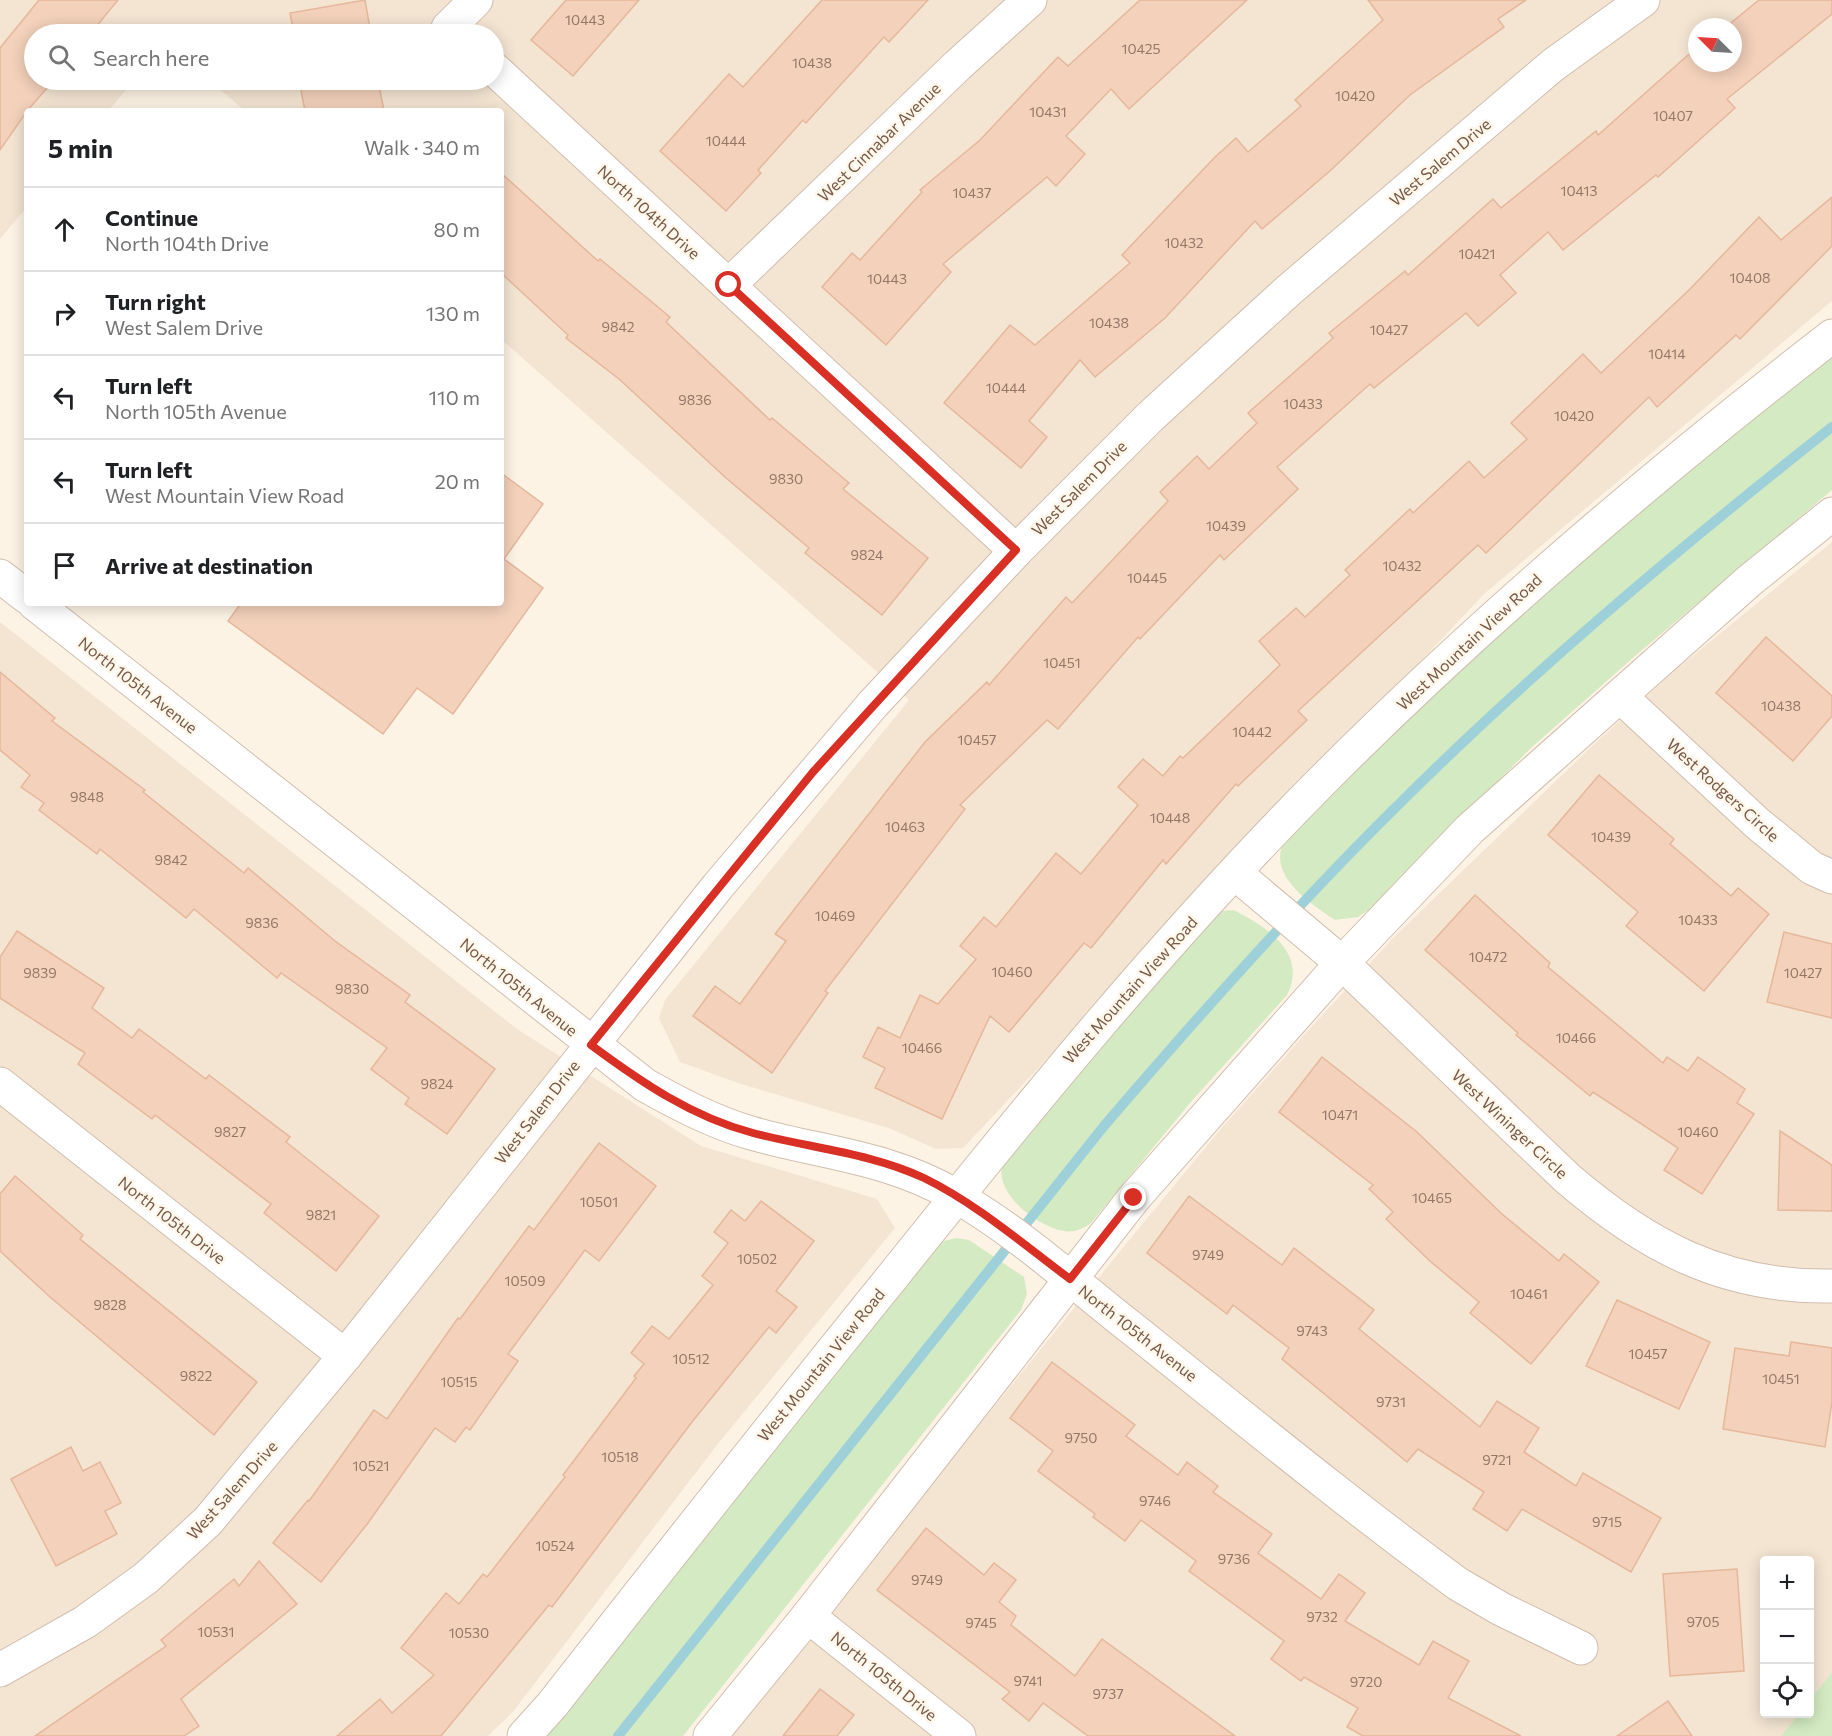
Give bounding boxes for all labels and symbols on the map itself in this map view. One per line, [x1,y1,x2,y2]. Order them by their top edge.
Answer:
house number: 10443 [565,11,605,28]
north arrow [1688,18,1742,72]
house number: 10425 [1121,40,1161,57]
house number: 10438 [792,54,832,71]
street label: West Cinnabar Avenue [813,78,944,205]
house number: 10420 [1335,87,1375,104]
house number: 10431 [1029,103,1067,120]
house number: 10407 [1653,107,1693,124]
street label: West Salem Drive [1385,114,1494,210]
house number: 10444 [706,132,747,149]
street label: North 104th Drive [594,161,704,263]
house number: 10413 [1560,182,1598,199]
house number: 10437 [953,184,991,201]
house number: 10432 [1164,234,1204,251]
house number: 10421 [1458,245,1496,262]
house number: 10408 [1729,269,1771,286]
house number: 10443 [867,270,907,287]
route start [715,271,741,297]
house number: 10438 [1089,314,1129,331]
house number: 9842 [602,318,635,335]
house number: 10427 [1370,321,1408,338]
house number: 10414 [1648,345,1686,362]
house number: 10444 [986,379,1027,396]
house number: 9836 [678,391,712,408]
house number: 10433 [1283,395,1323,412]
house number: 10420 [1554,407,1594,424]
street label: West Salem Drive [1027,436,1130,539]
house number: 9830 [769,470,803,487]
house number: 10439 [1206,517,1246,534]
house number: 9824 [851,546,884,563]
house number: 10432 [1382,557,1422,574]
house number: 10445 [1127,569,1167,586]
street label: West Mountain View Road [1392,569,1545,714]
street label: North 105th Avenue [75,632,201,737]
house number: 10451 [1043,654,1081,671]
house number: 10438 [1761,697,1801,714]
house number: 10442 [1232,723,1272,740]
house number: 10457 [958,731,996,748]
street label: West Rodgers Circle [1663,734,1783,845]
house number: 9848 [70,788,104,805]
house number: 10448 [1150,809,1190,826]
house number: 10463 [885,818,925,835]
house number: 10439 [1591,828,1631,845]
house number: 9842 [155,851,188,868]
house number: 10469 [815,907,855,924]
house number: 10433 [1678,911,1718,928]
street label: West Mountain View Road [1059,912,1201,1067]
house number: 9836 [245,914,279,931]
street label: North 105th Avenue [457,933,582,1040]
house number: 10472 [1469,948,1507,965]
house number: 10460 [991,963,1033,980]
house number: 9839 [23,964,57,981]
house number: 10427 [1784,964,1822,981]
house number: 9830 [335,980,369,997]
house number: 10466 [1556,1029,1596,1046]
house number: 10466 [902,1039,942,1056]
street label: West Salem Drive [490,1056,583,1167]
street label: West Wininger Circle [1449,1065,1572,1182]
house number: 9824 [421,1075,454,1092]
house number: 10471 [1322,1106,1358,1123]
house number: 9827 [214,1123,246,1140]
house number: 10460 [1677,1123,1719,1140]
street label: North 105th Drive [115,1172,230,1267]
route end [1120,1184,1146,1210]
house number: 10465 [1412,1189,1452,1206]
house number: 10501 [580,1193,618,1210]
house number: 9821 [306,1206,336,1223]
house number: 9749 [1192,1246,1224,1263]
house number: 10502 [737,1250,777,1267]
house number: 10509 [505,1272,545,1289]
street label: North 105th Avenue [1075,1280,1201,1385]
street label: West Mountain View Road [753,1284,888,1445]
house number: 10461 [1510,1285,1548,1302]
house number: 9828 [93,1296,127,1313]
house number: 9743 [1296,1322,1328,1339]
house number: 10457 [1629,1345,1667,1362]
house number: 10512 [673,1350,710,1367]
house number: 9822 [180,1367,212,1384]
house number: 10451 [1762,1370,1800,1387]
house number: 10515 [440,1373,478,1390]
house number: 9731 [1376,1393,1406,1410]
house number: 9750 [1065,1429,1097,1446]
street label: West Salem Drive [182,1436,281,1543]
house number: 10518 [601,1448,639,1465]
house number: 9721 [1482,1451,1512,1468]
house number: 10521 [353,1457,389,1474]
house number: 9746 [1139,1492,1171,1509]
house number: 9715 [1592,1513,1622,1530]
house number: 10524 [535,1537,575,1554]
house number: 9736 [1218,1550,1250,1567]
house number: 9749 [911,1571,943,1588]
house number: 9732 [1306,1608,1338,1625]
house number: 9705 [1687,1613,1719,1630]
house number: 9745 [965,1614,997,1631]
house number: 10531 [197,1623,235,1640]
house number: 10530 [449,1624,489,1641]
street label: North 105th Drive [828,1627,941,1724]
house number: 9741 [1014,1672,1042,1689]
house number: 9720 [1350,1673,1382,1690]
house number: 9737 [1092,1685,1124,1702]

